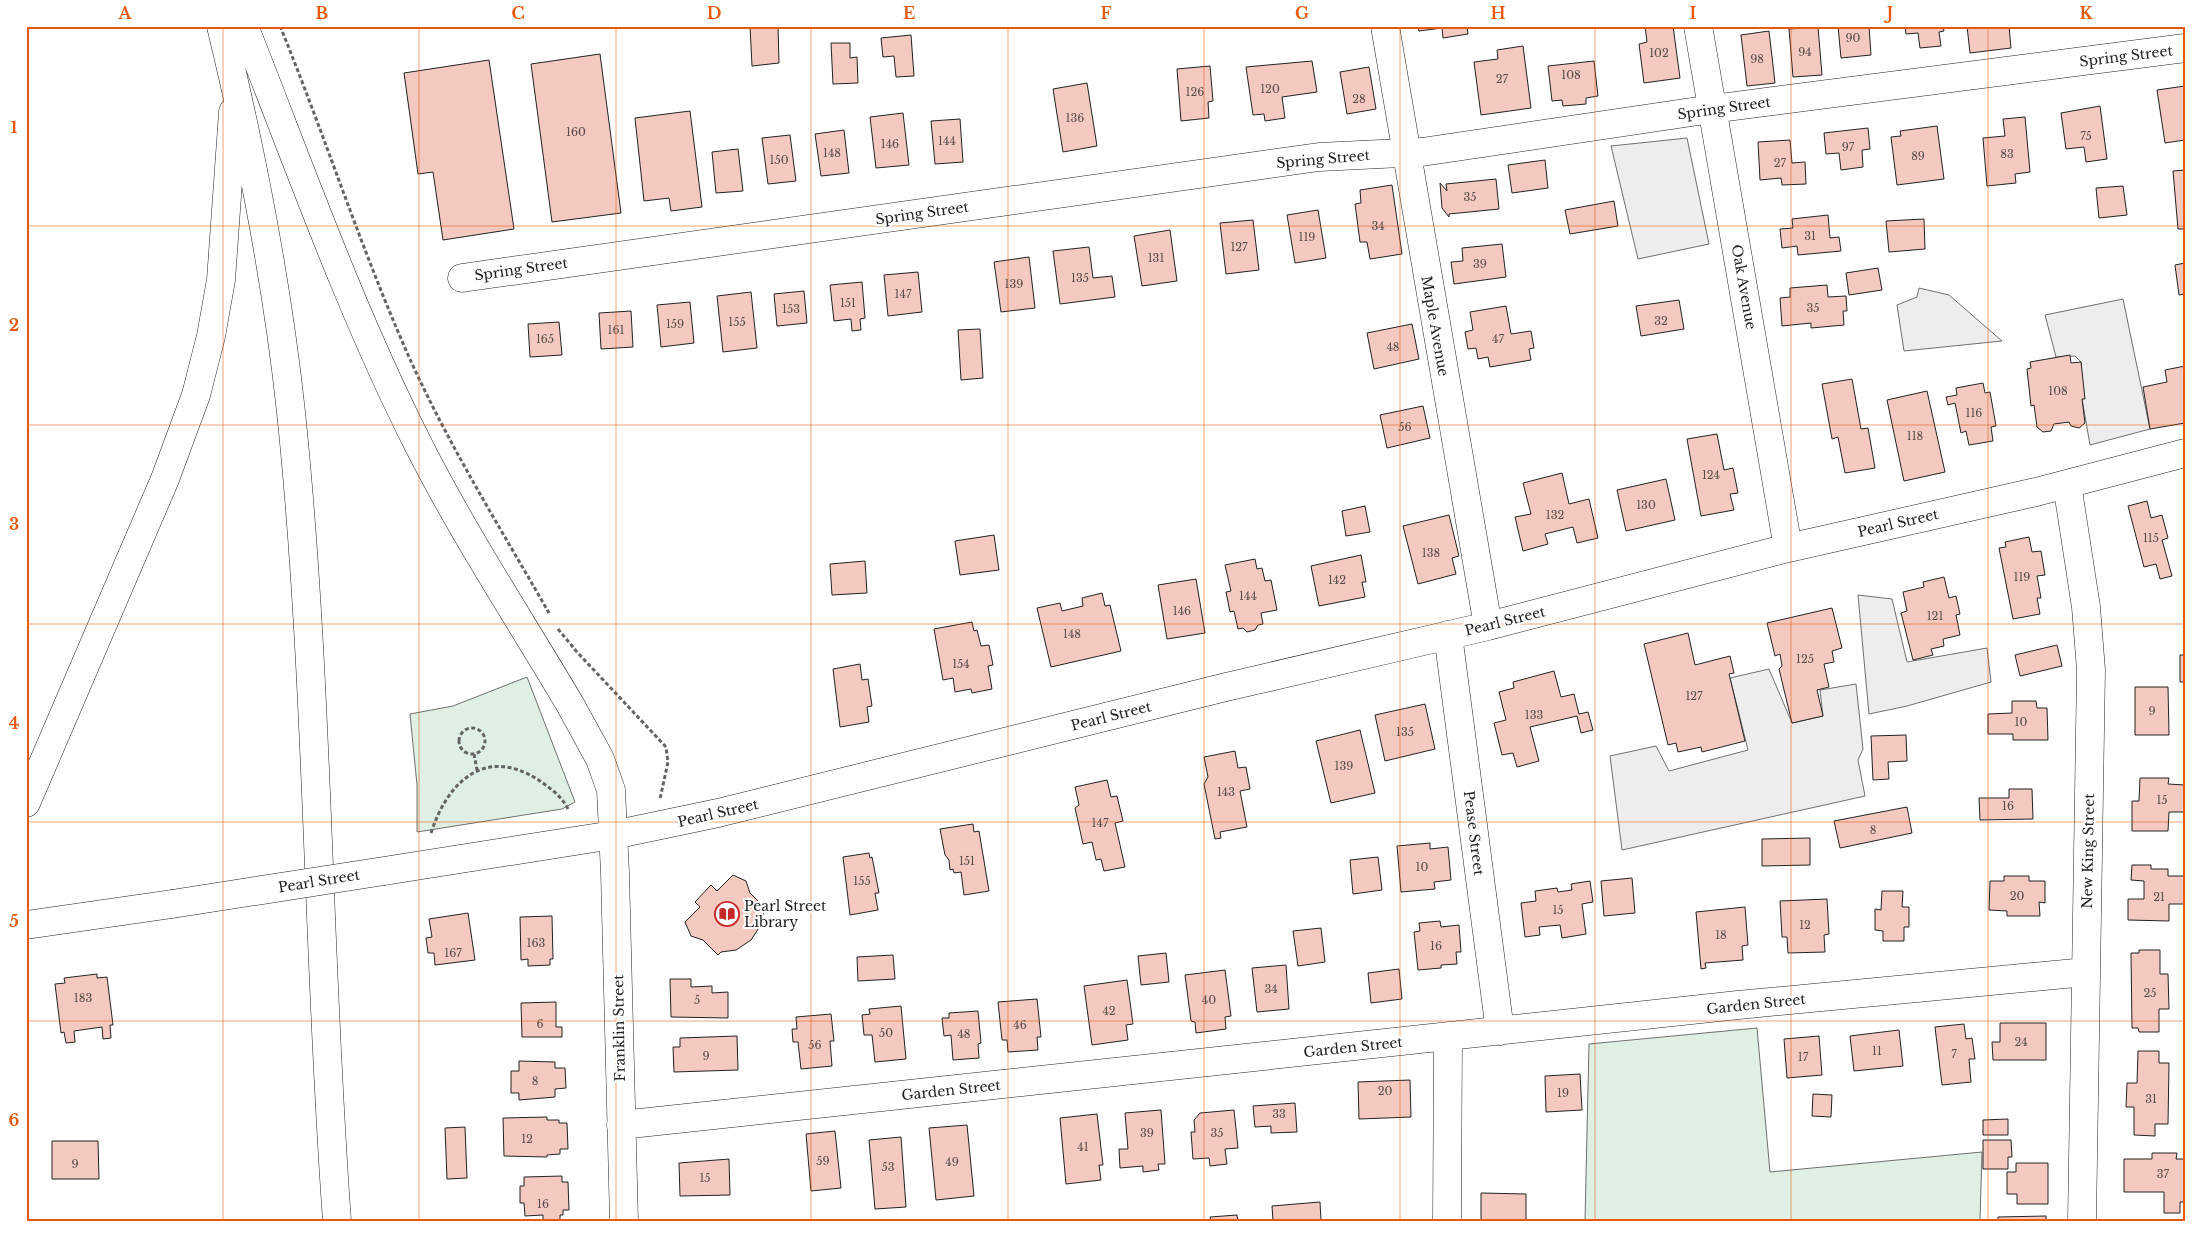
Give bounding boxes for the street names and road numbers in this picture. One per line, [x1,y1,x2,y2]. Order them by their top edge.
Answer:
street label: Spring Street [2078,41,2174,71]
street label: Spring Street [1676,92,1772,123]
street label: Spring Street [1275,146,1371,172]
street label: Spring Street [874,197,970,228]
street label: Oak Avenue [1728,243,1760,331]
street label: Spring Street [473,253,569,284]
street label: Maple Avenue [1417,274,1453,378]
street label: Pearl Street [1856,505,1941,541]
street label: Pearl Street [1463,602,1548,640]
street label: Pearl Street [1069,697,1154,735]
street label: Pease Street [1460,789,1488,877]
street label: New King Street [2078,792,2098,909]
street label: Pearl Street [676,795,761,831]
street label: Pearl Street [277,866,362,896]
street label: Franklin Street [609,974,629,1082]
street label: Garden Street [1705,990,1807,1018]
street label: Garden Street [1302,1033,1404,1061]
street label: Garden Street [900,1076,1002,1104]

